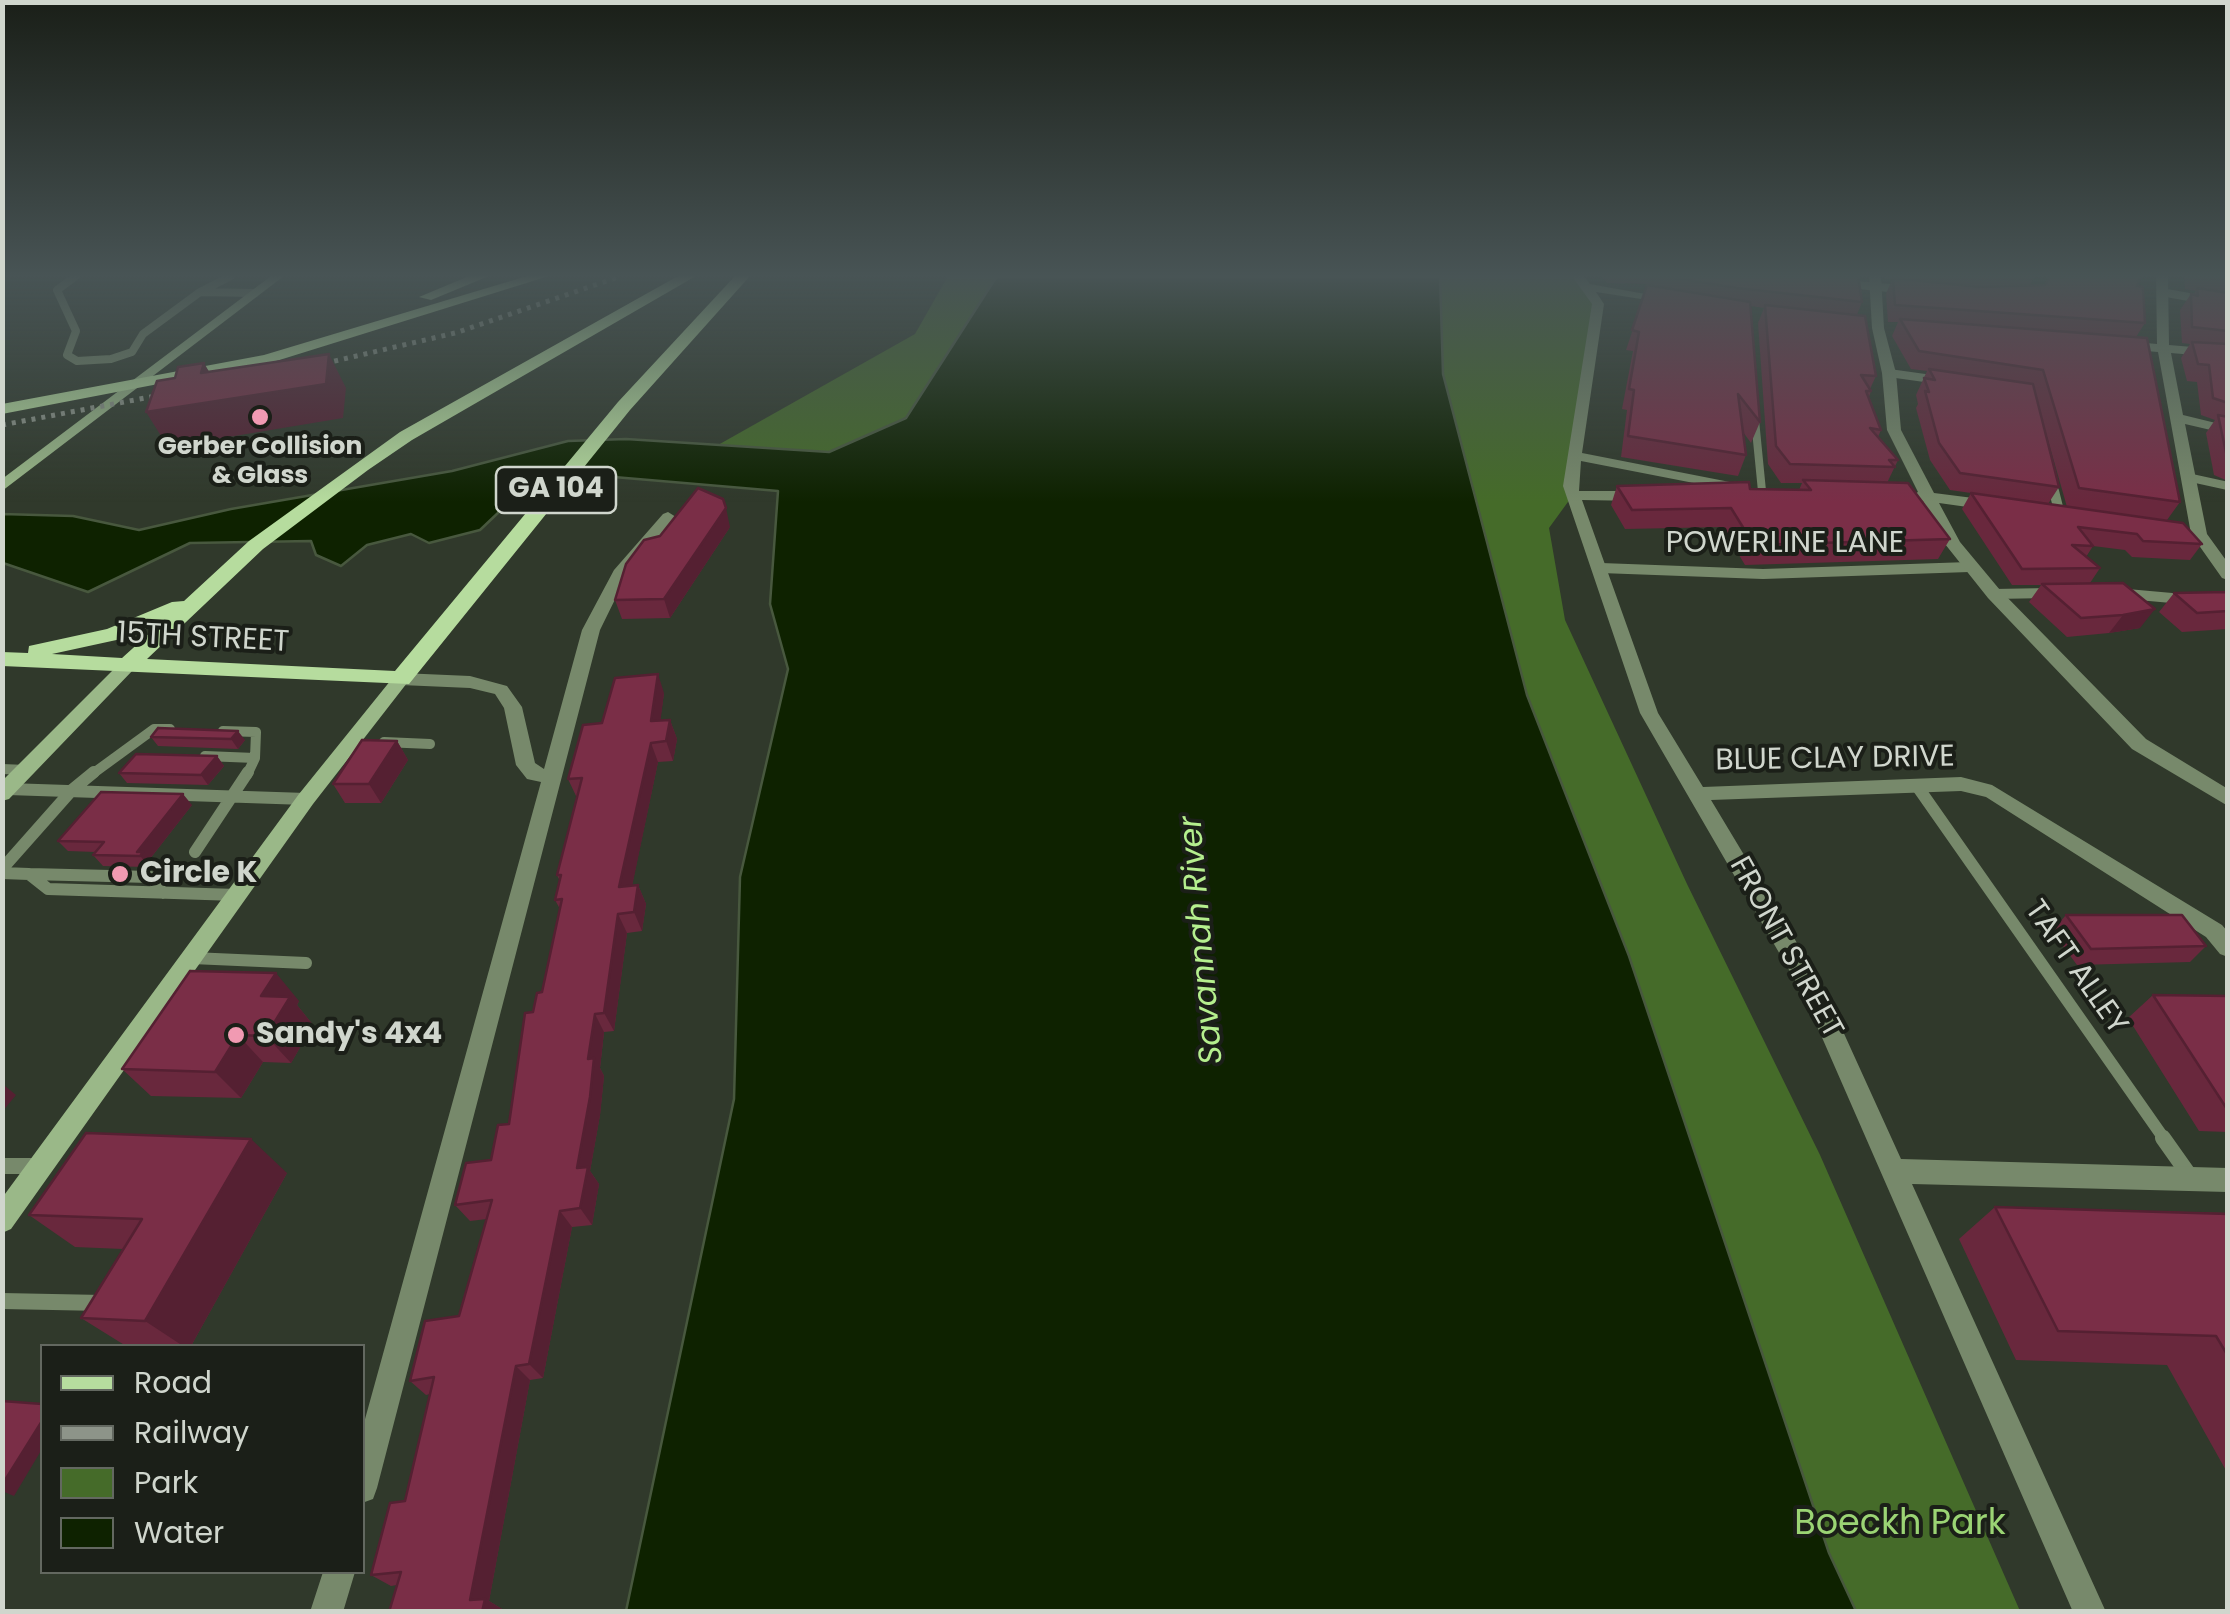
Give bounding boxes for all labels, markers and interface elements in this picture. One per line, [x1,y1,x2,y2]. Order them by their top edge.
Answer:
marker: Gerber Collision & Glass [249,406,271,428]
place label: Gerber Collision & Glass [158,433,362,492]
road number: GA 104 [496,467,616,513]
street label: POWERLINE LANE [1666,526,1904,562]
street label: 15TH STREET [116,617,290,661]
street label: BLUE CLAY DRIVE [1715,740,1955,780]
water label: Savannah River [1173,814,1233,1066]
street label: FRONT STREET [1720,851,1850,1045]
place label: Circle K [140,856,257,892]
marker: Circle K [109,863,131,885]
street label: TAFT ALLEY [2016,894,2134,1042]
place label: Sandy's 4x4 [256,1017,442,1053]
marker: Sandy's 4x4 [225,1024,247,1046]
legend [40,1344,365,1574]
text: Road [134,1361,212,1404]
text: Railway [134,1411,249,1454]
text: Park [134,1461,198,1504]
park label: Boeckh Park [1794,1504,2006,1546]
text: Water [134,1511,224,1554]

